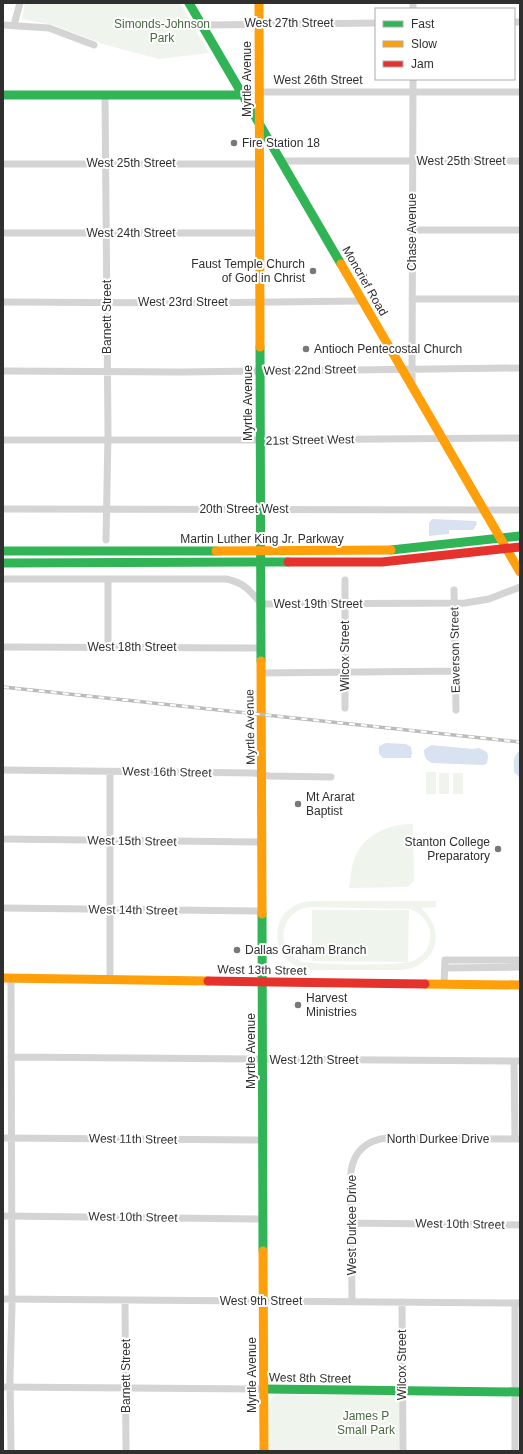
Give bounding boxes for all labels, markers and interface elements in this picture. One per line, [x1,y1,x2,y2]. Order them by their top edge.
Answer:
legend [375,8,515,80]
street label: West 27th Street [244,16,334,30]
park label: Simonds-Johnson Park [114,17,210,45]
text: Fast [411,17,435,31]
text: Slow [411,37,437,51]
street label: Myrtle Avenue [240,41,254,117]
text: Jam [411,57,434,71]
street label: West 26th Street [273,73,363,87]
place label: Fire Station 18 [242,136,320,150]
marker: Fire Station 18 [229,138,239,148]
street label: West 25th Street [416,154,506,168]
street label: West 25th Street [86,156,176,170]
street label: Chase Avenue [405,193,419,271]
street label: West 24th Street [86,226,176,240]
street label: Moncrief Road [339,244,391,318]
place label: Faust Temple Church of God in Christ [191,257,306,285]
marker: Faust Temple Church of God in Christ [308,266,318,276]
street label: Barnett Street [100,279,114,354]
street label: West 23rd Street [138,295,229,309]
place label: Antioch Pentecostal Church [314,342,462,356]
marker: Antioch Pentecostal Church [301,344,311,354]
street label: West 22nd Street [264,362,357,378]
street label: Myrtle Avenue [241,365,255,441]
street label: 21st Street West [266,432,355,448]
street label: 20th Street West [199,502,289,516]
street label: Martin Luther King Jr. Parkway [180,532,344,546]
street label: West 19th Street [273,597,363,611]
street label: Eaverson Street [447,606,463,693]
street label: Wilcox Street [338,620,352,691]
street label: West 18th Street [87,640,177,654]
street label: Myrtle Avenue [242,689,258,765]
street label: West 16th Street [122,764,212,780]
place label: Mt Ararat Baptist [306,790,355,818]
marker: Mt Ararat Baptist [293,799,303,809]
street label: West 15th Street [87,833,177,849]
place label: Stanton College Preparatory [405,835,490,863]
marker: Stanton College Preparatory [493,844,503,854]
street label: West 14th Street [88,902,178,918]
place label: Dallas Graham Branch [245,943,366,957]
marker: Dallas Graham Branch [232,945,242,955]
street label: West 13th Street [217,962,307,978]
place label: Harvest Ministries [306,991,357,1019]
marker: Harvest Ministries [293,1000,303,1010]
street label: Myrtle Avenue [244,1013,258,1089]
street label: West 12th Street [269,1053,359,1067]
street label: West 11th Street [89,1131,178,1147]
street label: North Durkee Drive [387,1132,490,1146]
street label: West Durkee Drive [345,1174,359,1275]
street label: West 10th Street [88,1209,178,1225]
street label: West 10th Street [415,1216,505,1232]
street label: West 9th Street [220,1294,303,1308]
street label: Wilcox Street [395,1329,409,1400]
street label: Myrtle Avenue [245,1337,259,1413]
street label: Barnett Street [119,1338,133,1413]
street label: West 8th Street [269,1370,352,1386]
park label: James P Small Park [337,1409,396,1437]

